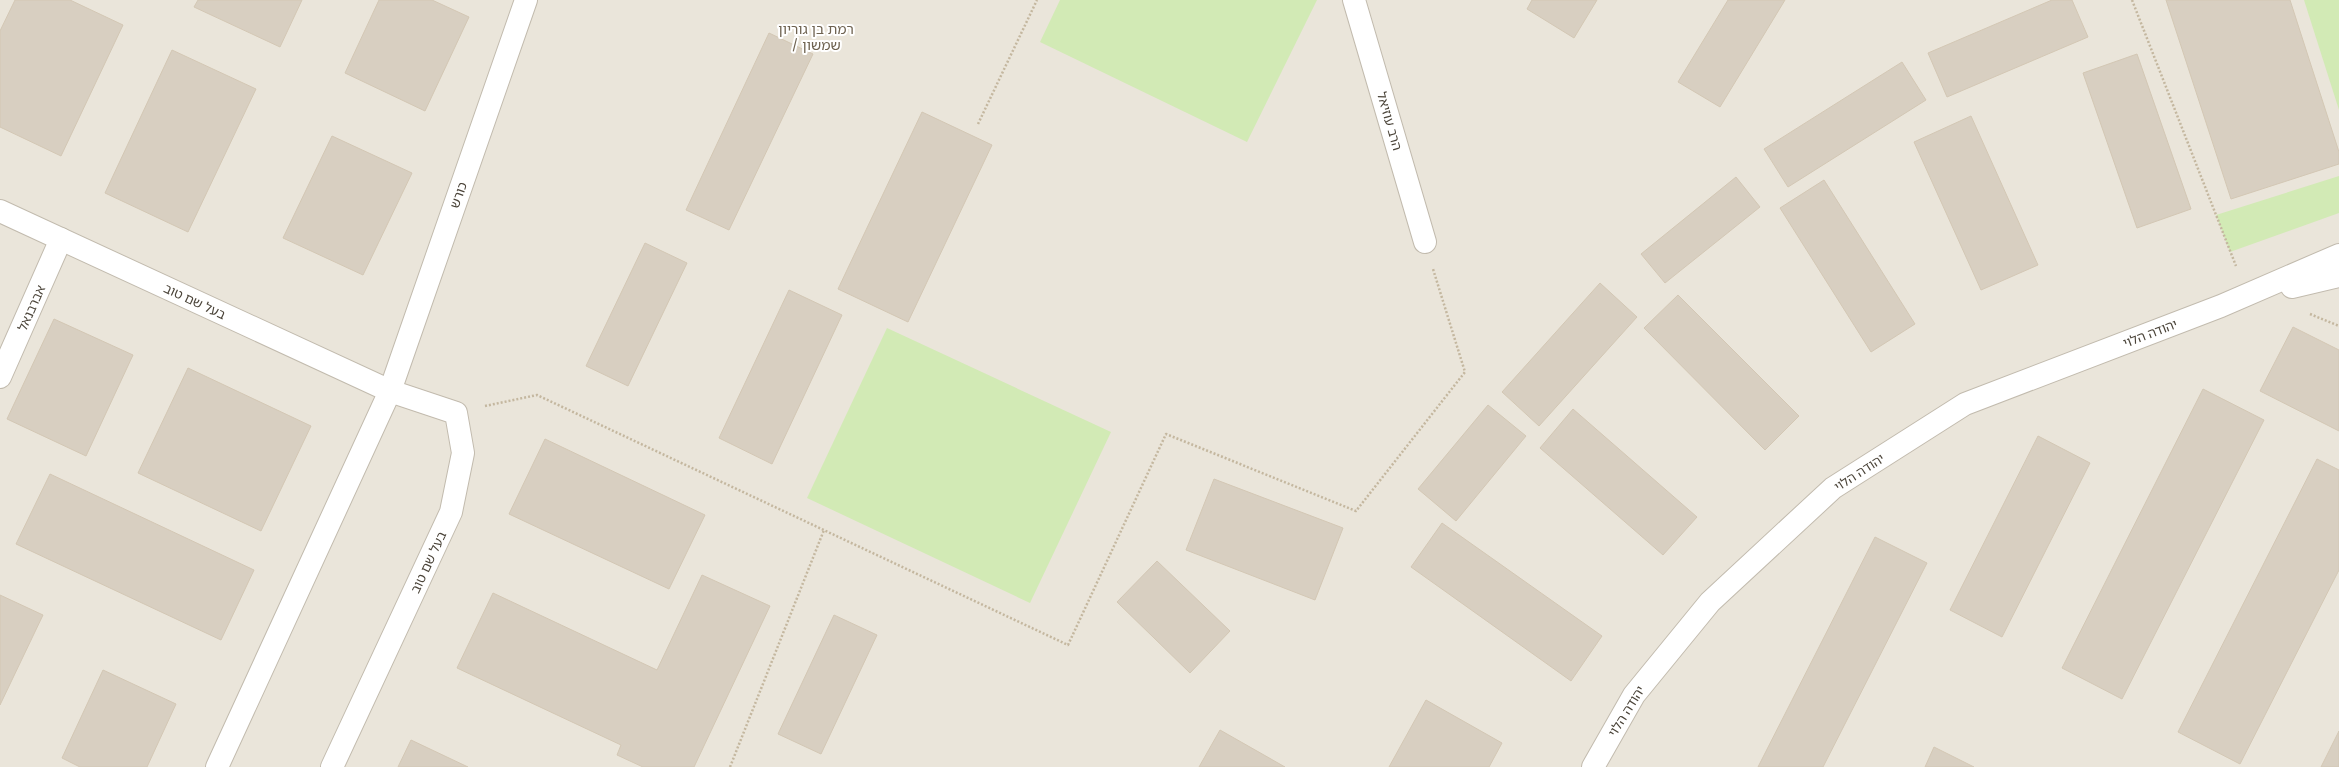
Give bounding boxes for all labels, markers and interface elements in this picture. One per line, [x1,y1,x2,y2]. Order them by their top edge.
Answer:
district label: רמת בן גוריון / שמשון [778,21,854,54]
street label: הרב עוזיאל [1374,90,1405,152]
street label: כורש [447,180,470,210]
street label: בעל שם טוב [161,281,228,322]
street label: אברבנאל [15,283,48,334]
street label: יהודה הלוי [2121,316,2179,351]
street label: יהודה הלוי [1831,451,1887,494]
street label: בעל שם טוב [408,529,449,596]
street label: יהודה הלוי [1605,683,1648,739]

